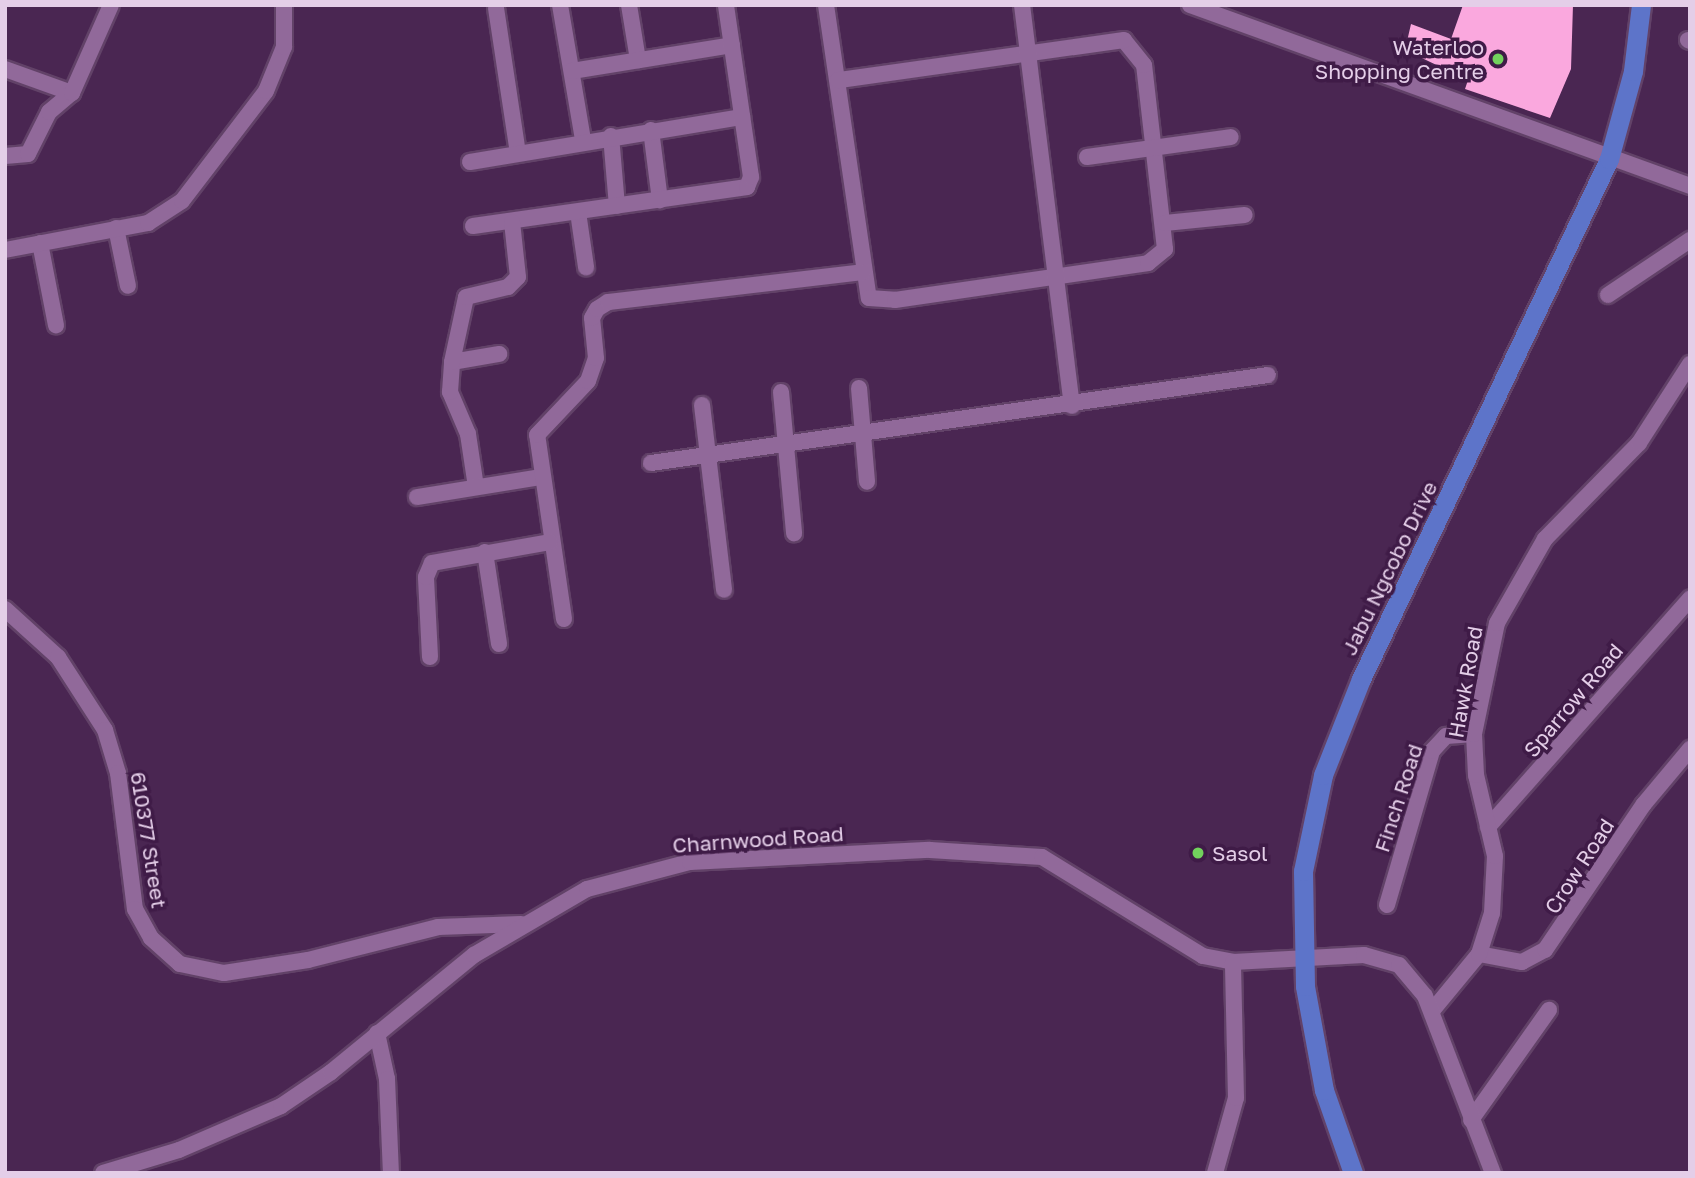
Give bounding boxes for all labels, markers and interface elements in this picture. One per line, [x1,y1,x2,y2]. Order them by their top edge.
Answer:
place label: Waterloo Shopping Centre [1315,34,1484,84]
marker: Waterloo Shopping Centre [1490,51,1506,67]
street label: Jabu Ngcobo Drive [1336,477,1442,659]
street label: Hawk Road [1443,624,1487,740]
street label: Sparrow Road [1518,638,1628,762]
street label: Finch Road [1369,741,1427,855]
street label: 610377 Street [126,770,172,910]
street label: Crow Road [1539,814,1619,918]
street label: Charnwood Road [672,820,844,858]
place label: Sasol [1212,840,1268,866]
marker: Sasol [1190,845,1206,861]

